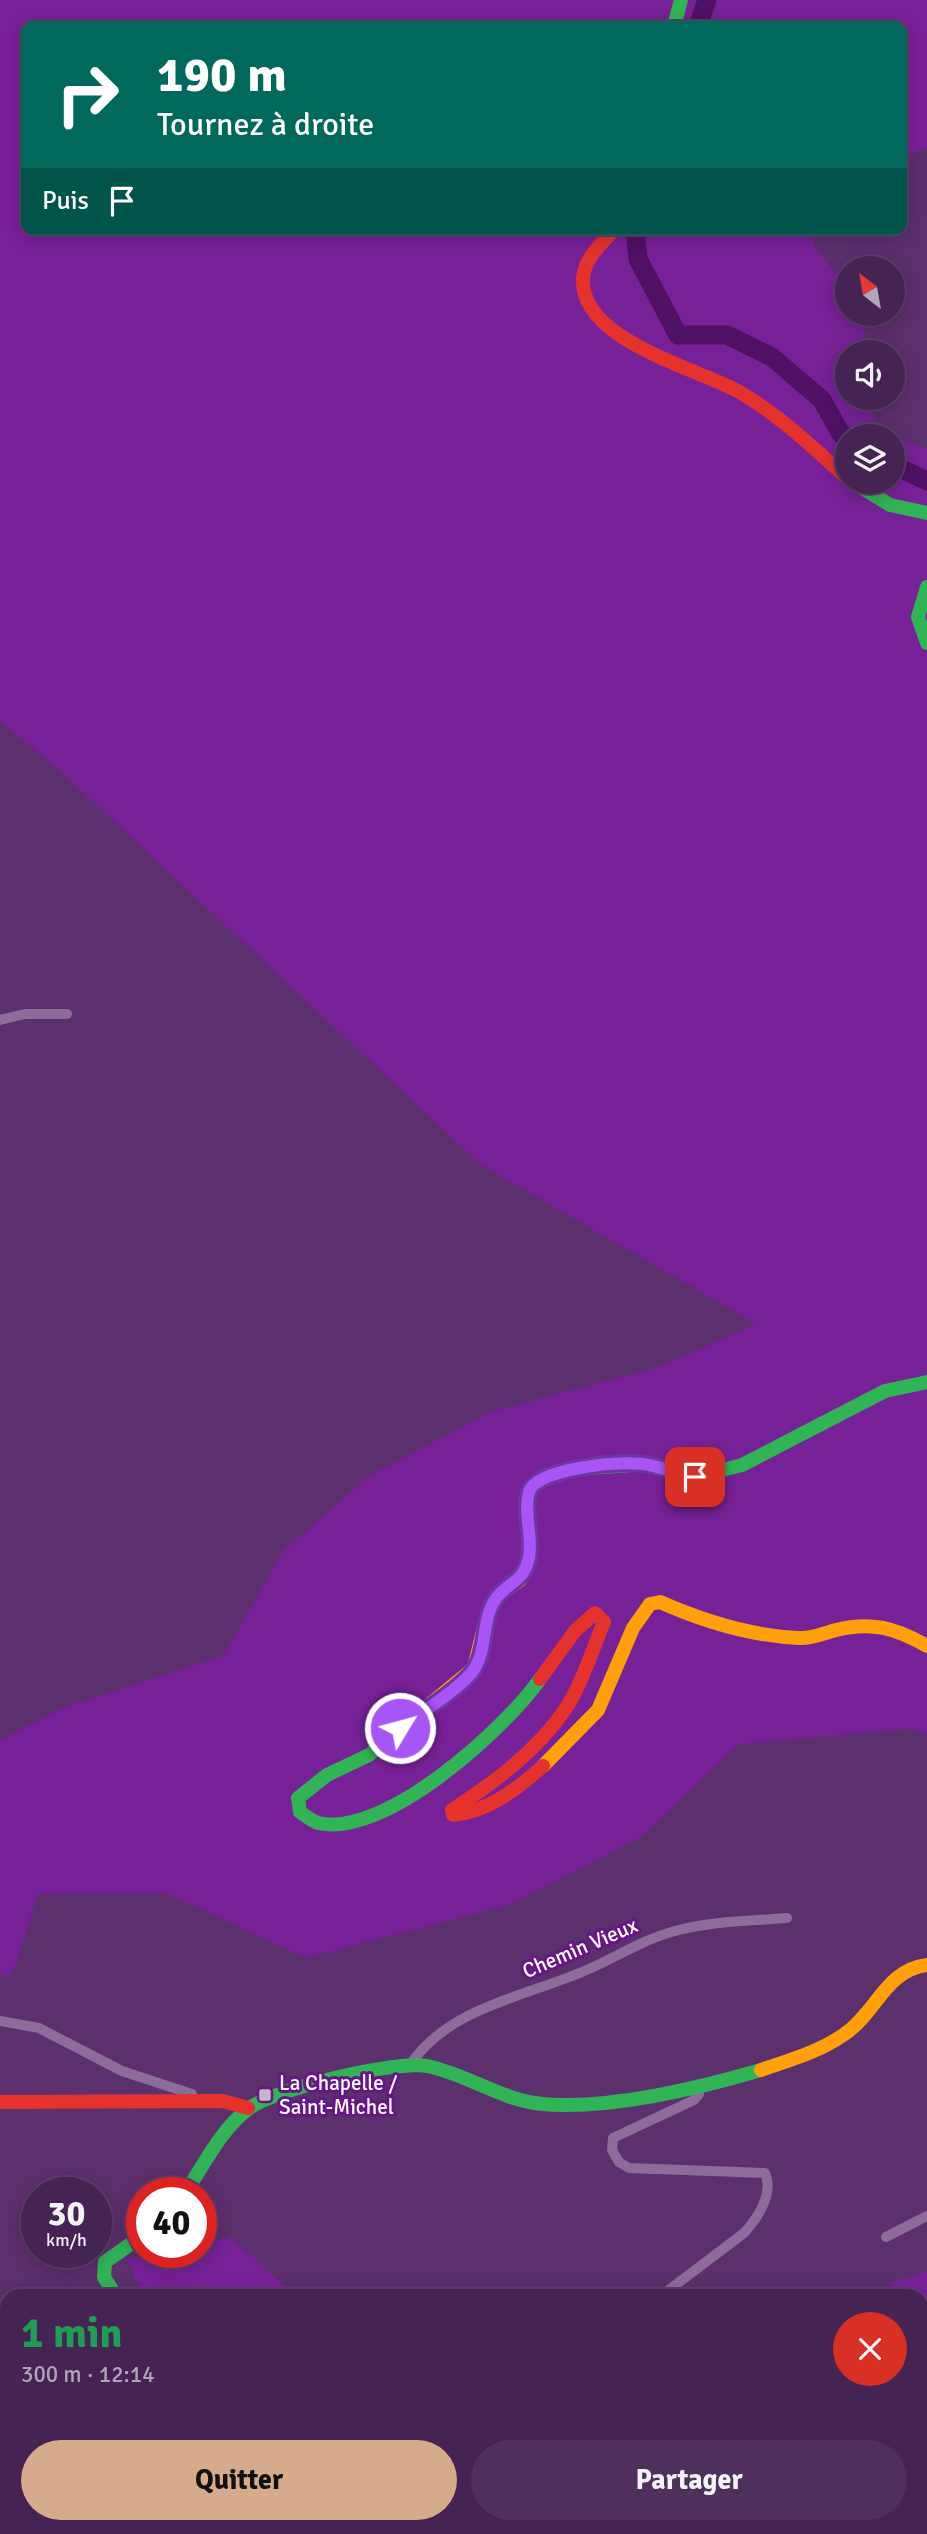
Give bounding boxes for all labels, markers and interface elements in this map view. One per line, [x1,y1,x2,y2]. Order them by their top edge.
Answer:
text: 190 m [157,45,287,105]
icon: right [42,49,133,140]
text: Tournez à droite [157,105,374,144]
icon: arrive [103,182,141,220]
text: Puis [42,185,89,217]
north arrow [835,256,905,326]
map controls [835,256,905,494]
button: sound [835,340,905,410]
button: layers [835,424,905,494]
pin [665,1447,725,1507]
icon: arrive [676,1458,714,1496]
position arrow [363,1691,437,1765]
street label: Chemin Vieux [519,1912,642,1984]
place label: La Chapelle / Saint-Michel [279,2070,397,2120]
marker: La Chapelle / Saint-Michel [257,2087,273,2103]
speed limit sign: 40 [126,2177,217,2268]
text: 30 [48,2192,85,2235]
text: km/h [46,2229,87,2251]
text: 1 min [21,2308,122,2359]
button: close [833,2312,907,2386]
text: 300 m · 12:14 [21,2360,155,2389]
button: Quitter [21,2440,457,2520]
button: Partager [471,2440,907,2520]

